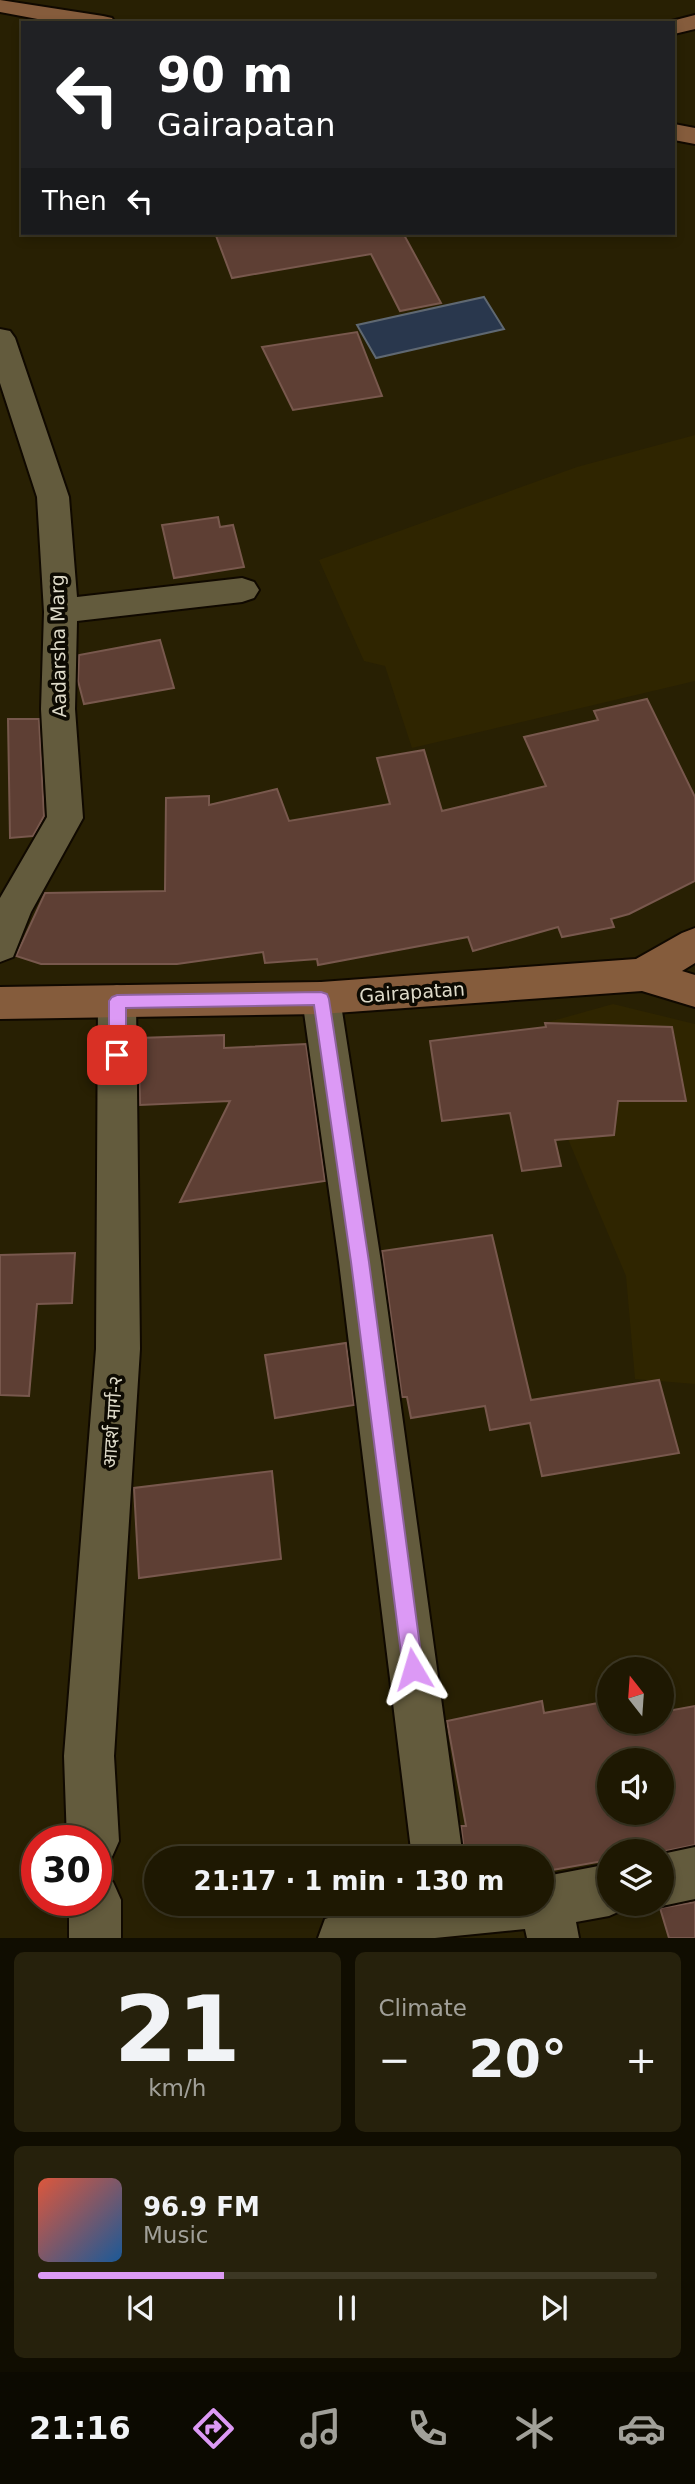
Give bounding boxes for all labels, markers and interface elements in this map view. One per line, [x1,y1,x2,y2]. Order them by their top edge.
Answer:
text: 90 m [157,47,293,104]
icon: left [42,49,133,140]
text: Gairapatan [157,106,335,144]
icon: left [121,182,159,220]
text: Then [42,186,107,216]
street label: Aadarsha Marg [46,574,70,718]
street label: Gairapatan [358,977,466,1007]
pin [87,1025,147,1085]
icon: arrive [98,1036,136,1074]
street label: आदर्श मार्ग-२ [98,1375,126,1469]
position arrow [376,1632,450,1706]
north arrow [597,1657,674,1734]
map controls [597,1657,674,1916]
button: sound [597,1748,674,1825]
speed limit sign: 30 [21,1825,112,1916]
button: layers [597,1839,674,1916]
text: 21:17 · 1 min · 130 m [194,1866,504,1896]
text: 21 [114,1977,241,2082]
text: Climate [379,1995,467,2021]
text: 20° [469,2029,567,2089]
text: − [379,2038,410,2082]
text: + [625,2038,657,2082]
text: km/h [148,2075,206,2101]
text: 96.9 FM [143,2192,260,2222]
text: Music [143,2222,208,2248]
icon: previous [122,2289,160,2327]
icon: pause [328,2289,366,2327]
icon: next [535,2289,573,2327]
icon: directions [189,2404,238,2453]
icon: music [296,2404,345,2453]
icon: phone [403,2404,452,2453]
icon: climate [510,2404,559,2453]
icon: car [617,2404,666,2453]
text: 21:16 [29,2409,131,2447]

